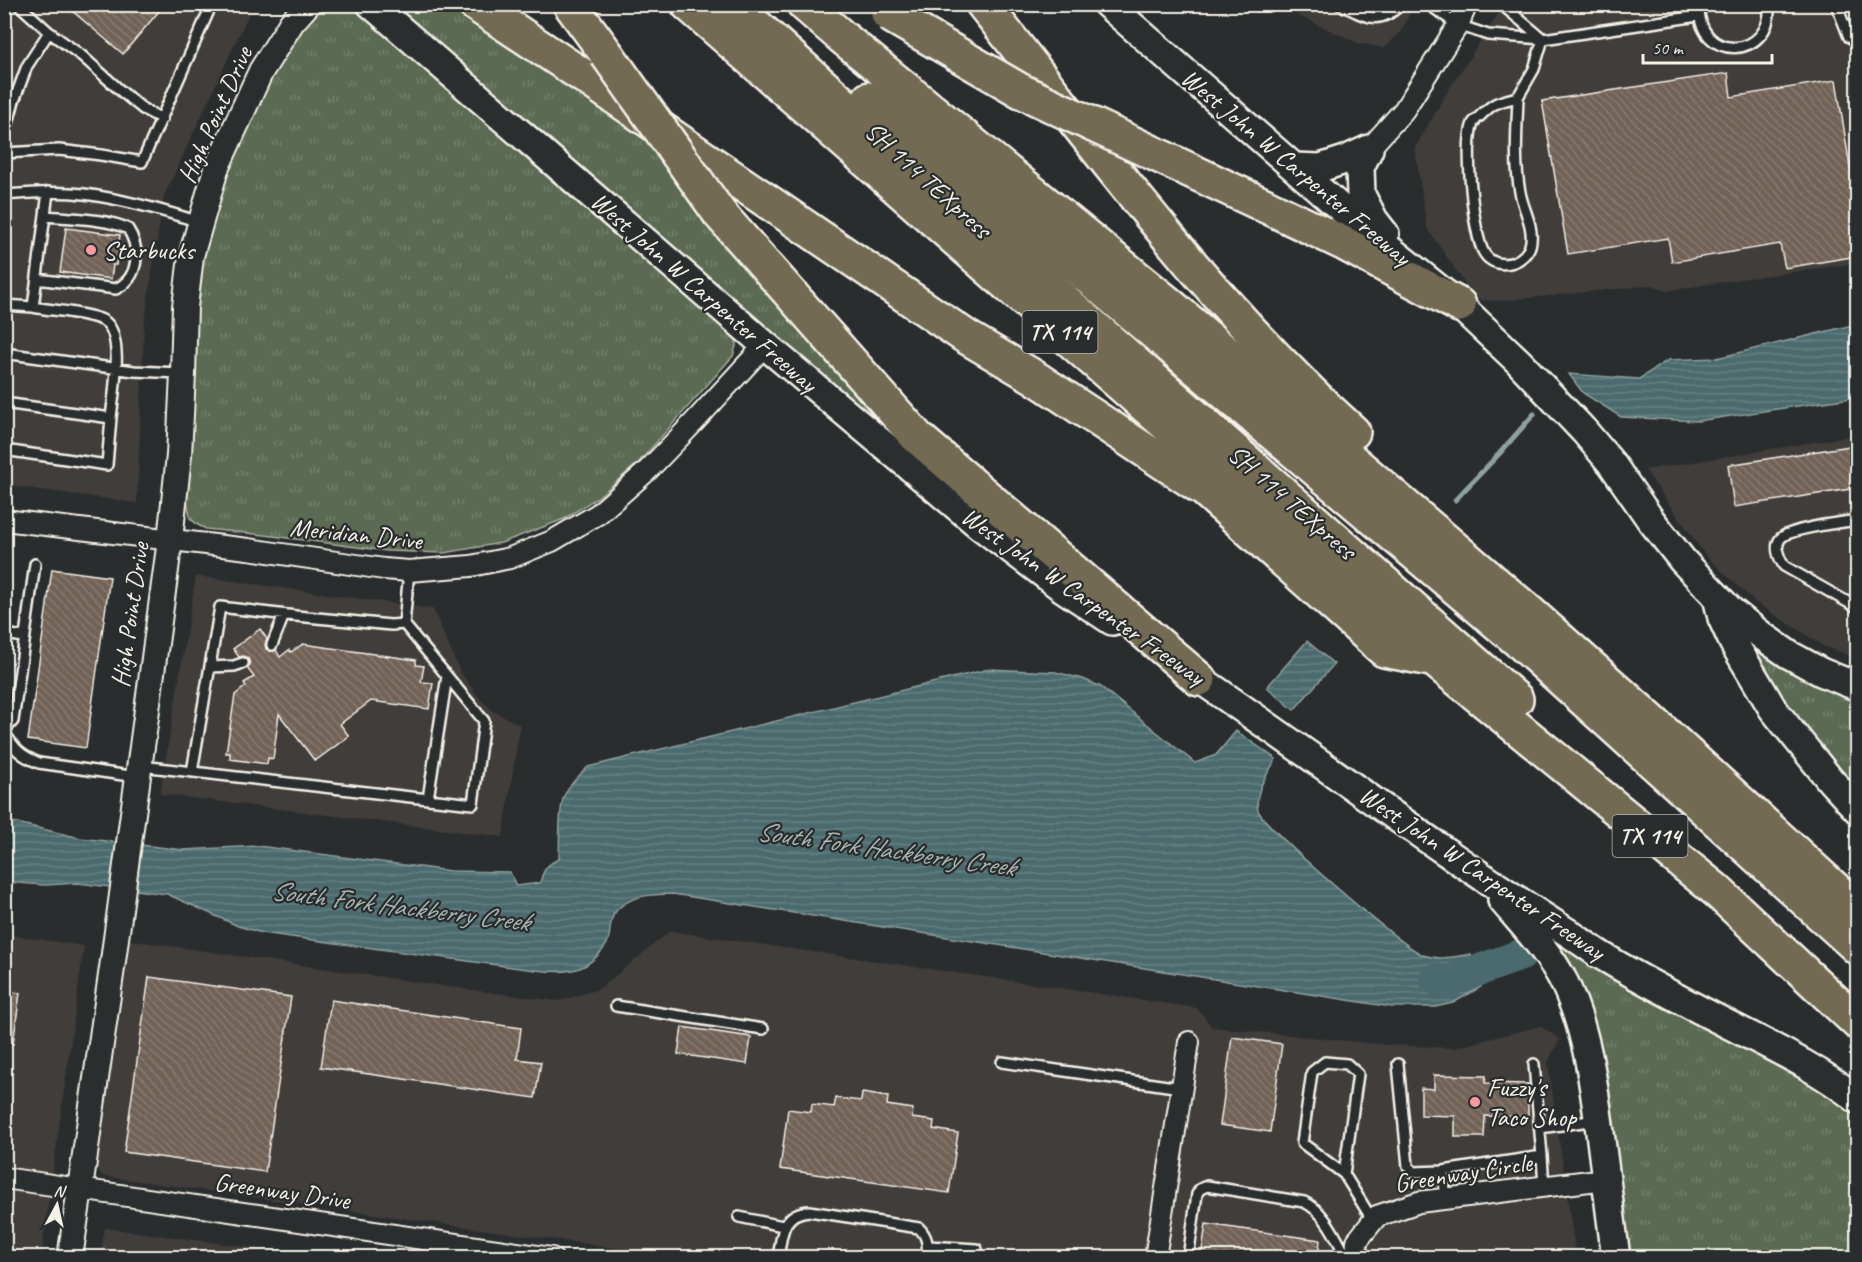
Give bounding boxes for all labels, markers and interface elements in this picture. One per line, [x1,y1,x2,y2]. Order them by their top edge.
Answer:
scale bar [1643,27,1772,65]
text: 50 m [1652,37,1685,59]
street label: High Point Drive [170,40,260,188]
street label: West John W Carpenter Freeway [1174,61,1419,274]
street label: SH 114 TEXpress [858,115,1000,247]
street label: West John W Carpenter Freeway [584,185,826,401]
place label: Starbucks [103,234,196,267]
marker: Starbucks [84,243,98,257]
road number: TX 114 [1022,311,1098,353]
street label: SH 114 TEXpress [1221,437,1364,568]
street label: West John W Carpenter Freeway [955,499,1213,694]
street label: Meridian Drive [288,511,425,557]
street label: High Point Drive [104,539,157,689]
street label: West John W Carpenter Freeway [1353,778,1613,969]
water label: South Fork Hackberry Creek [755,814,1022,885]
road number: TX 114 [1612,815,1688,857]
water label: South Fork Hackberry Creek [269,873,536,939]
place label: Fuzzy's Taco Shop [1487,1071,1578,1134]
marker: Fuzzy's Taco Shop [1468,1095,1482,1109]
street label: Greenway Circle [1392,1146,1536,1200]
street label: Greenway Drive [212,1165,353,1217]
north arrow [27,1175,87,1235]
text: N [53,1181,68,1202]

